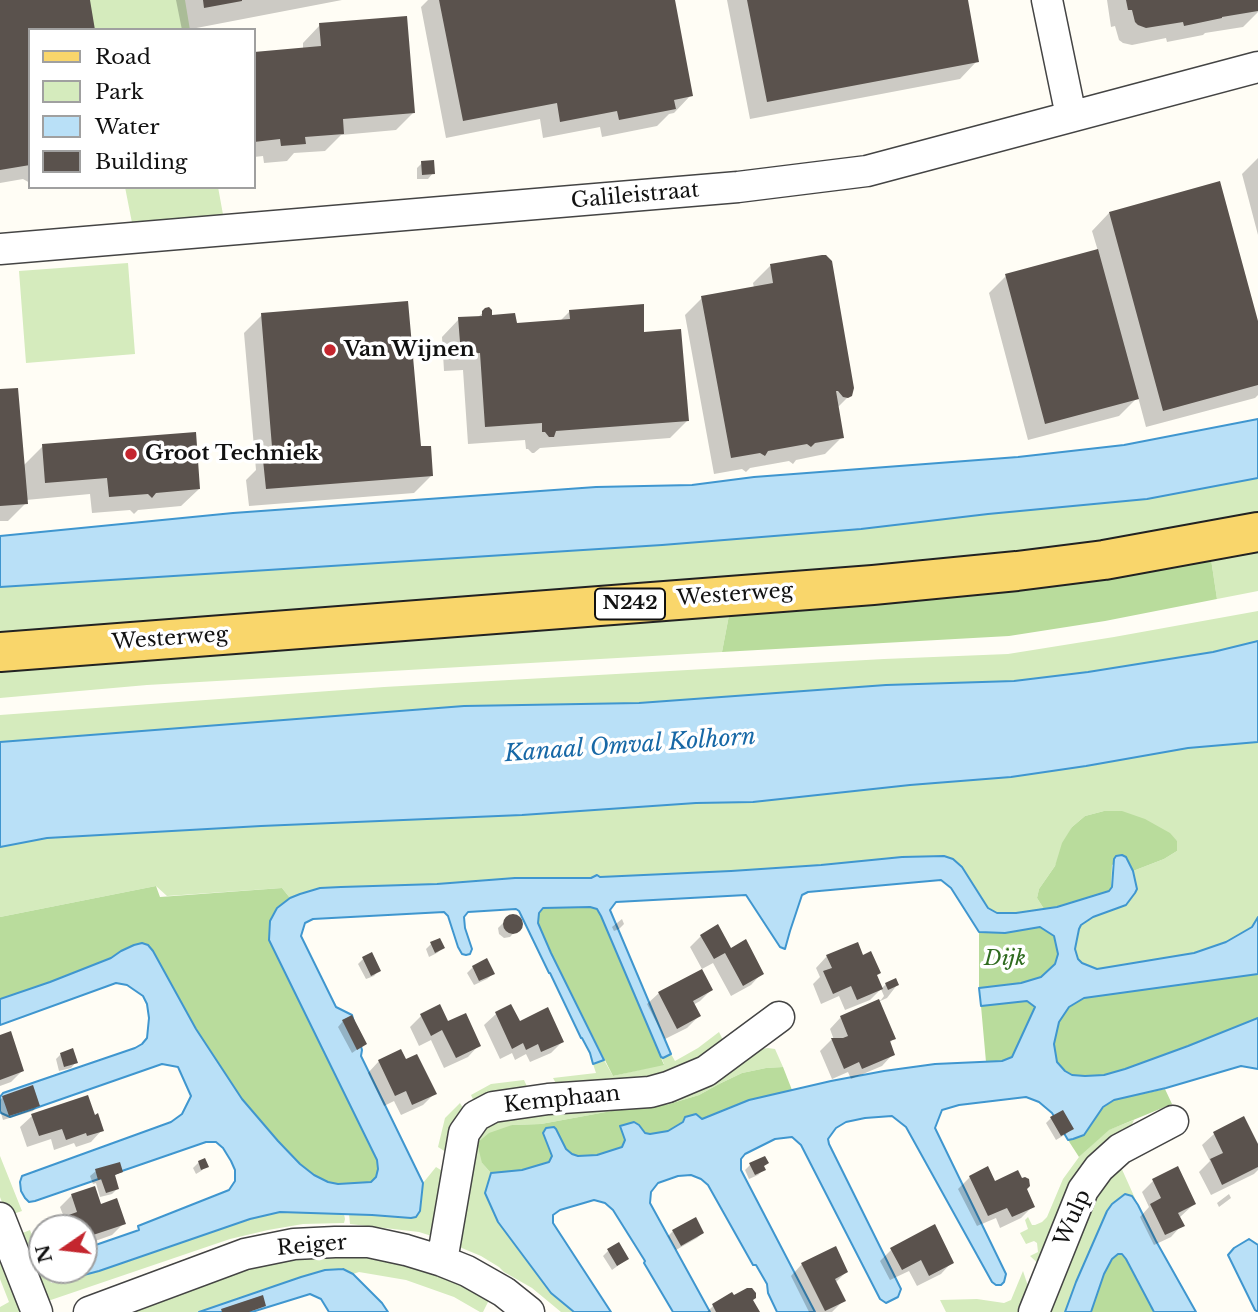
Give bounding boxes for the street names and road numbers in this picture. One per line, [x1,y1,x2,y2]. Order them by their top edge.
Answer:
street label: Galileistraat [570,178,700,214]
street label: Westerweg [676,578,794,612]
road number: N242 [595,589,665,620]
street label: Westerweg [111,622,229,656]
street label: Kemphaan [503,1081,621,1119]
street label: Wulp [1049,1186,1097,1250]
street label: Reiger [276,1230,348,1262]

